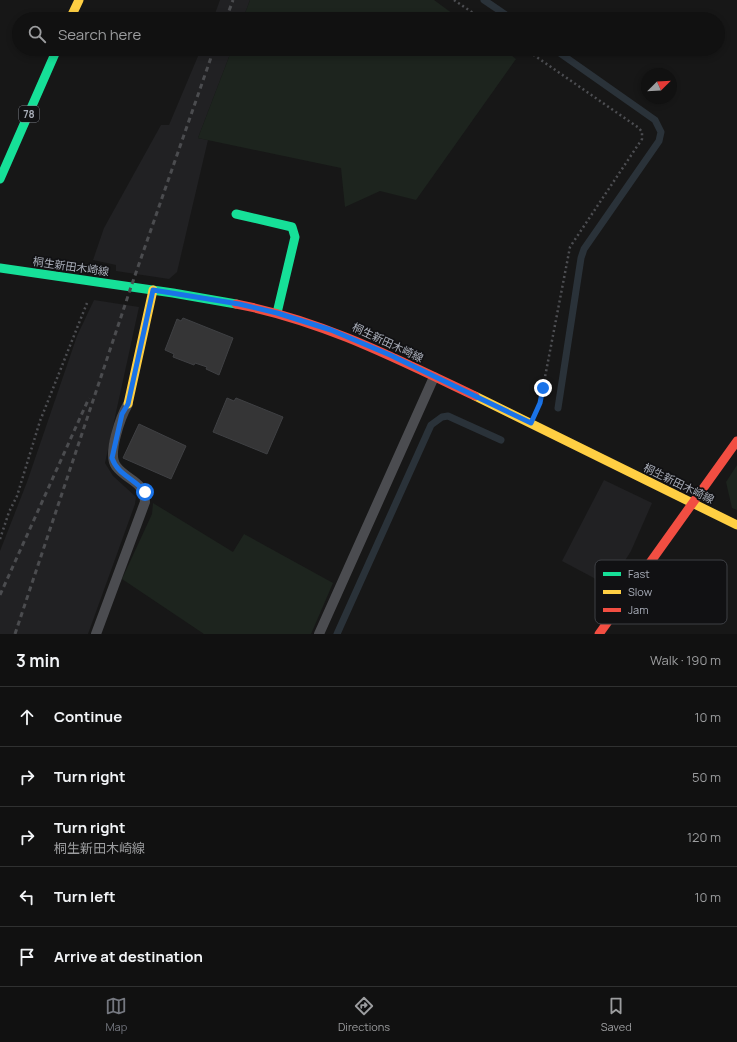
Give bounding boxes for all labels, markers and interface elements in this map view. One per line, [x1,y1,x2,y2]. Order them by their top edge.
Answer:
search box [12,12,725,56]
icon: search [26,23,48,45]
text: Search here [58,24,141,45]
north arrow [641,68,677,104]
road number: 78 [19,106,39,122]
street label: 桐生新田木崎線 [32,253,110,279]
street label: 桐生新田木崎線 [350,319,426,365]
route end [534,379,552,397]
street label: 桐生新田木崎線 [641,459,717,507]
route start [136,483,154,501]
legend [595,560,727,624]
text: Fast [628,566,650,581]
text: Slow [628,584,653,599]
text: Jam [628,602,649,617]
text: 3 min [16,649,60,672]
text: Walk · 190 m [650,651,721,669]
icon: ahead [16,706,38,728]
text: Continue [54,706,122,727]
text: 10 m [694,708,721,726]
icon: right [16,766,38,788]
text: Turn right [54,766,125,787]
text: 50 m [692,768,721,786]
text: Turn right [54,817,125,838]
icon: right [16,826,38,848]
text: 120 m [687,828,721,846]
text: 桐生新田木崎線 [54,839,145,857]
icon: left [16,886,38,908]
text: Turn left [54,886,116,907]
text: 10 m [694,888,721,906]
icon: arrive [16,946,38,968]
text: Arrive at destination [54,946,203,967]
tab: Map [105,995,127,1034]
tab: Directions [338,995,390,1034]
tab: Saved [601,995,632,1034]

